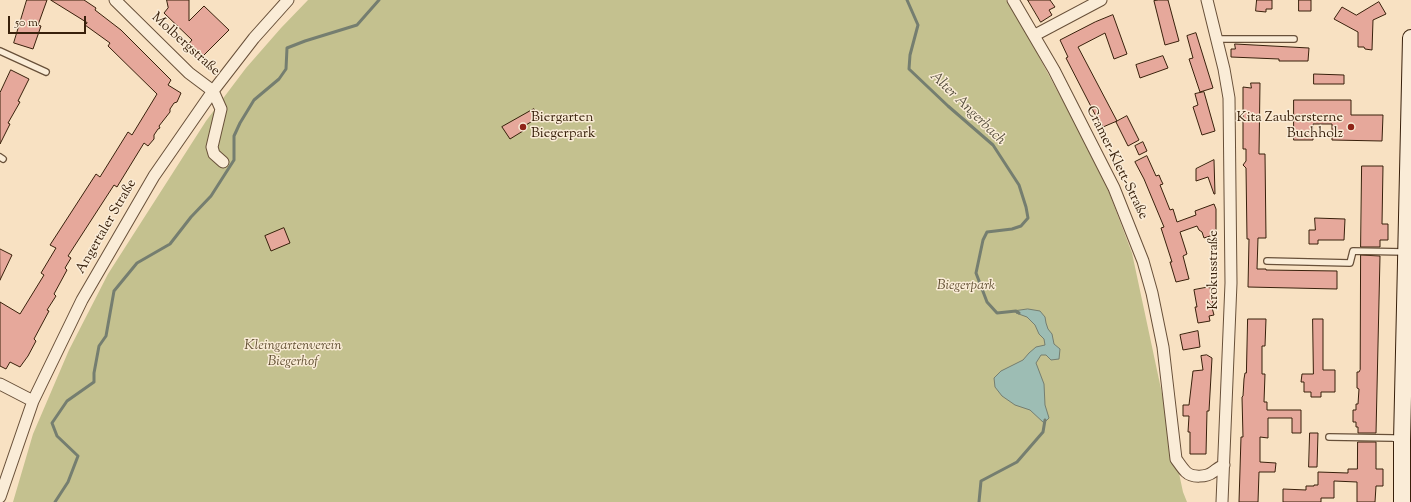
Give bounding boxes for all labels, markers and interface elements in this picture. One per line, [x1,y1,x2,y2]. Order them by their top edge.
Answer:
scale bar [10,8,88,34]
street label: Molbergstraße [147,10,223,80]
text: 50 m [15,14,38,32]
water label: Alter Angerbach [925,68,1009,150]
street label: Cramer-Klett-Straße [1081,104,1151,222]
place label: Biergarten Biegerpark [531,111,596,144]
place label: Kita Zaubersterne Buchholz [1237,111,1343,144]
marker: Biergarten Biegerpark [518,122,528,132]
marker: Kita Zaubersterne Buchholz [1346,122,1356,132]
street label: Angertaler Straße [73,177,141,277]
street label: Krokusstraße [1207,230,1223,310]
park label: Biegerpark [937,279,995,295]
park label: Kleingartenverein Biegerhof [244,339,342,372]

